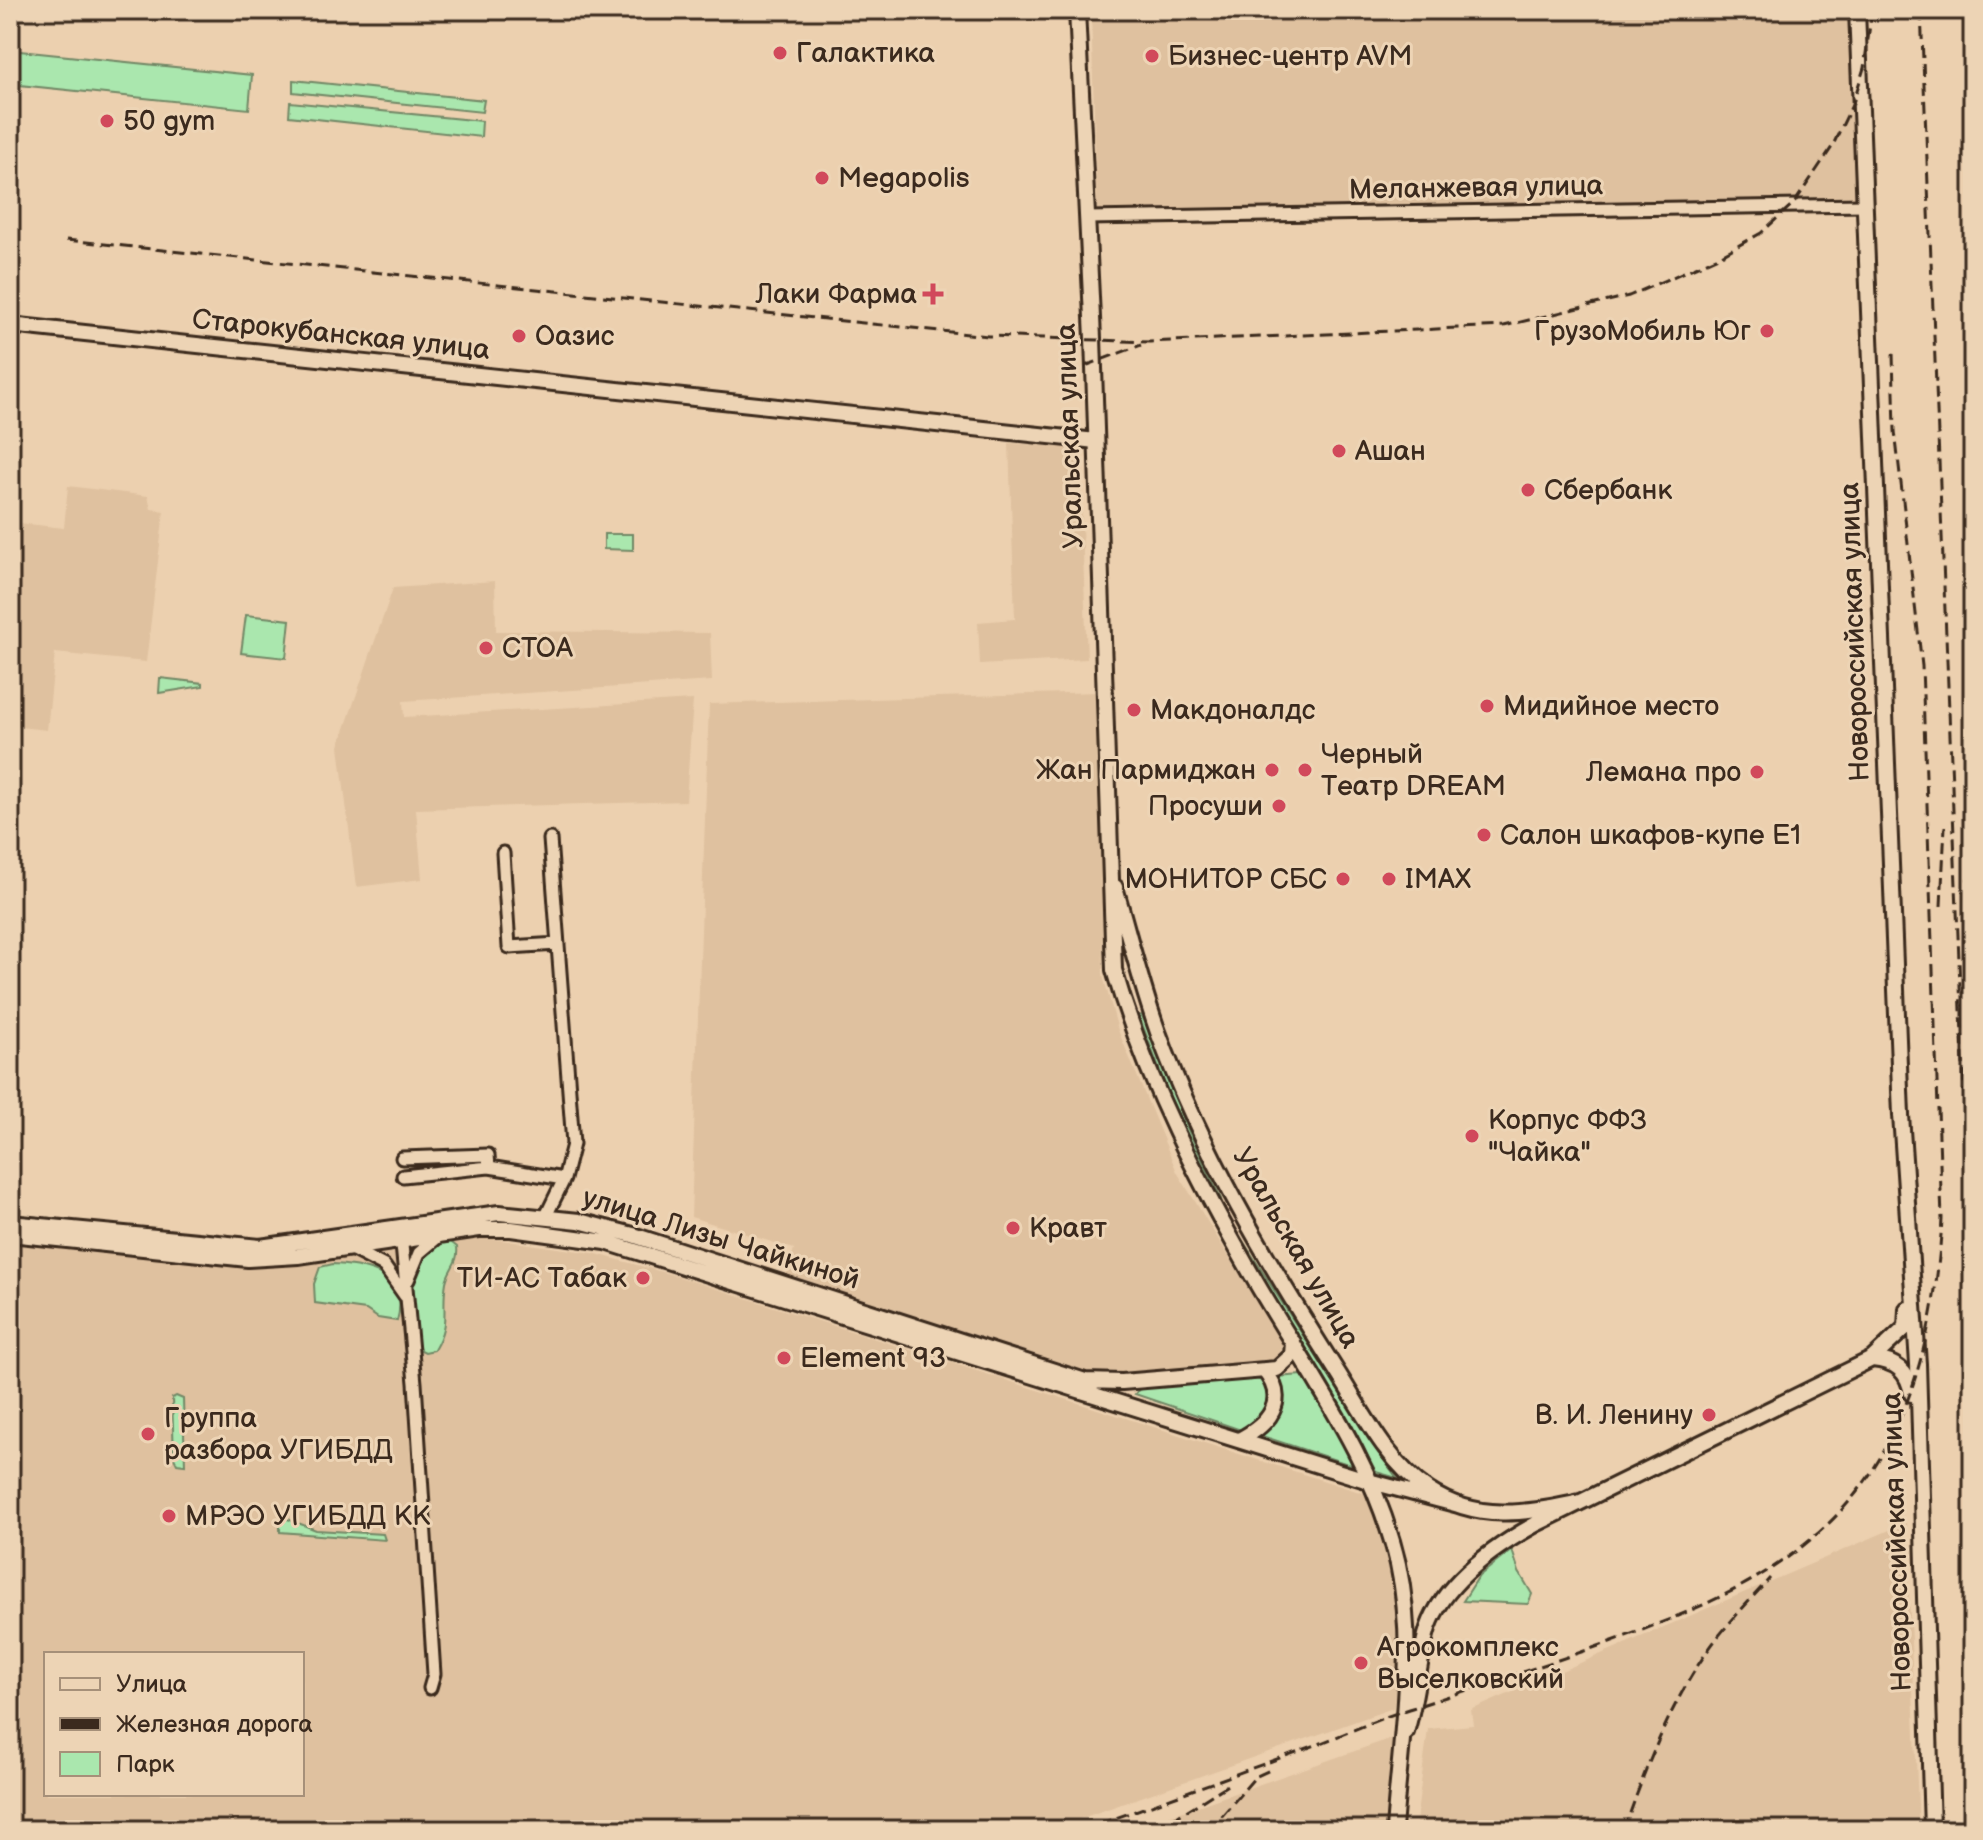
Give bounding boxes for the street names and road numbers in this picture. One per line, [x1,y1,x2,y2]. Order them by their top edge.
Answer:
street label: Меланжевая улица [1349,169,1604,207]
street label: Старокубанская улица [190,303,492,367]
street label: Уральская улица [1050,322,1090,549]
street label: Новороссийская улица [1833,481,1877,782]
street label: Уральская улица [1225,1142,1367,1354]
street label: улица Лизы Чайкиной [579,1181,863,1297]
street label: Новороссийская улица [1875,1391,1919,1692]

